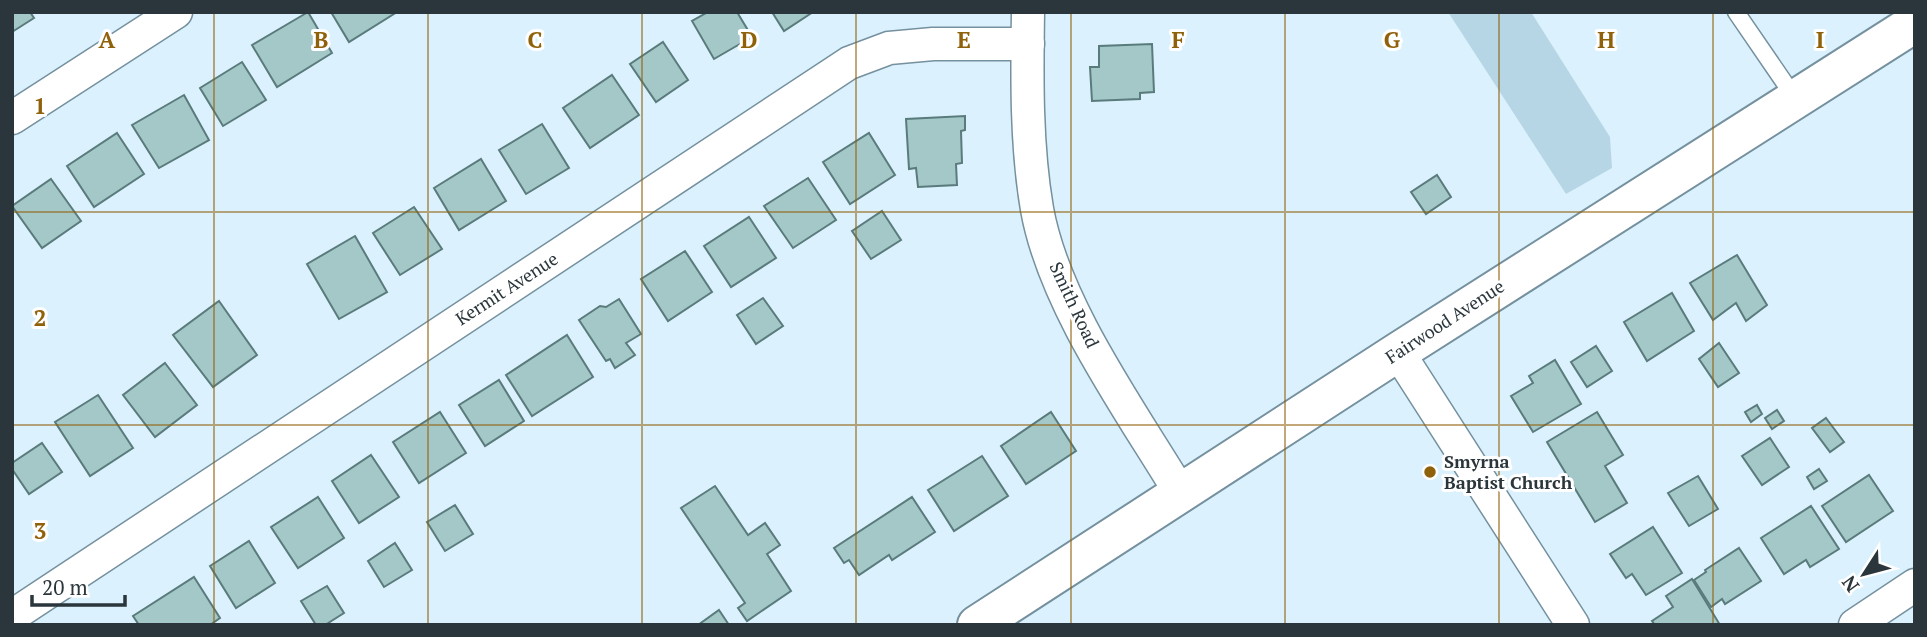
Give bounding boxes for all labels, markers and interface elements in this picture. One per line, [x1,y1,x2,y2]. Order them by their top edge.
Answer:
text: A [99,24,116,55]
text: B [314,24,329,55]
text: C [528,24,543,55]
text: D [741,24,758,55]
text: E [957,24,971,55]
text: F [1171,24,1185,55]
text: G [1384,24,1401,55]
text: H [1597,24,1615,55]
text: I [1816,24,1824,55]
text: 1 [34,90,47,121]
street label: Kermit Avenue [451,246,562,330]
street label: Smith Road [1045,258,1105,352]
street label: Fairwood Avenue [1380,274,1509,369]
text: 2 [34,302,47,333]
place label: Smyrna Baptist Church [1444,449,1573,494]
marker: Smyrna Baptist Church [1422,464,1438,480]
text: 3 [34,515,47,546]
north arrow [1829,539,1899,609]
scale bar [32,564,124,608]
text: N [1835,571,1864,597]
text: 20 m [42,573,88,601]

